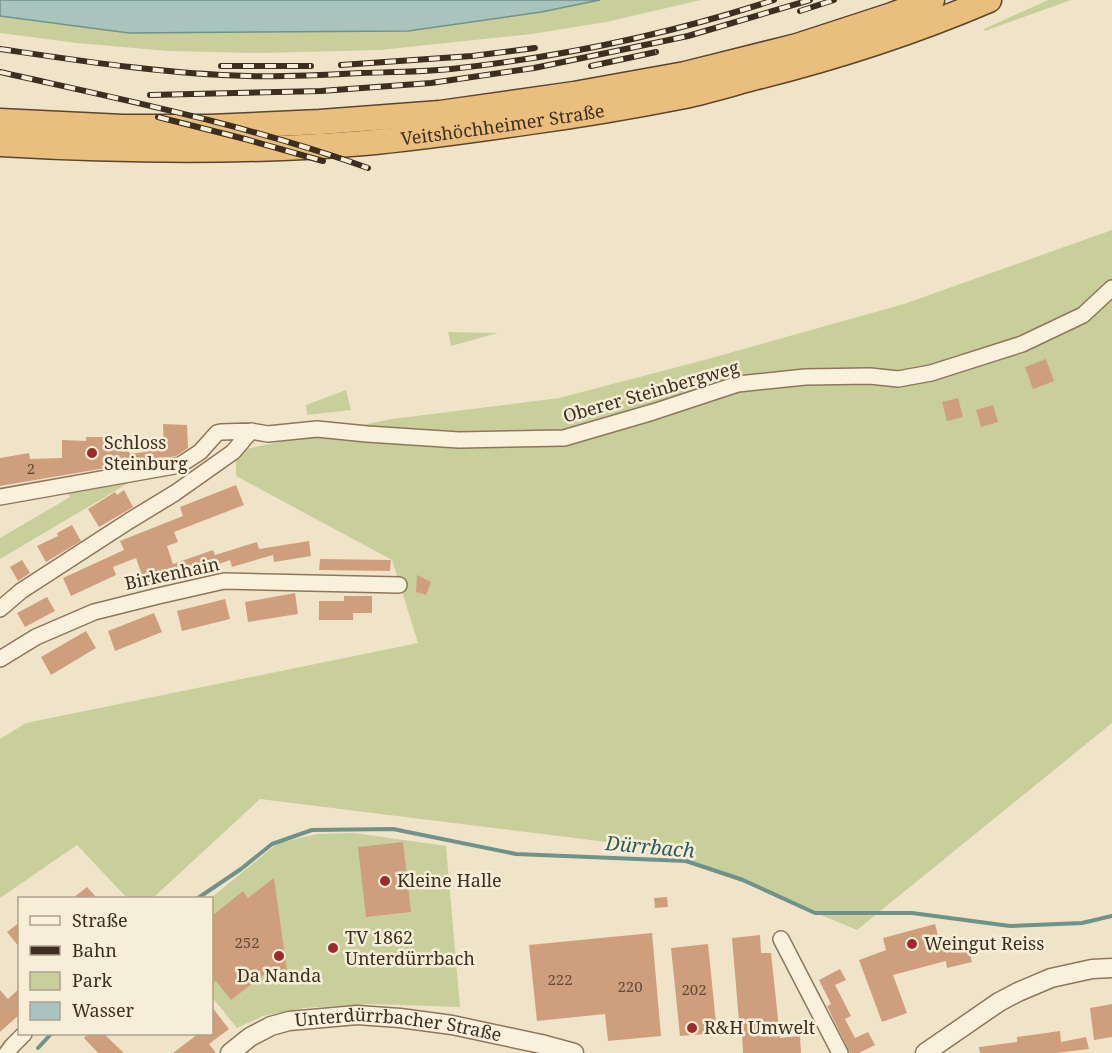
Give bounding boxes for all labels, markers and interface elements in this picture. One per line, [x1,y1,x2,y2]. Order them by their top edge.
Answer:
street label: Veitshöchheimer Straße [399,98,606,150]
street label: Oberer Steinbergweg [560,354,742,428]
place label: Schloss Steinburg [104,430,188,475]
marker: Schloss Steinburg [85,446,99,460]
house number: 2 [27,458,35,478]
street label: Birkenhain [122,551,222,595]
water label: Dürrbach [603,829,696,864]
place label: Kleine Halle [397,868,502,892]
marker: Kleine Halle [378,874,392,888]
legend [18,897,213,1035]
text: Straße [72,908,128,932]
place label: TV 1862 Unterdürrbach [345,925,475,970]
place label: Weingut Reiss [924,931,1044,955]
house number: 252 [234,932,260,952]
marker: Weingut Reiss [905,937,919,951]
text: Bahn [72,938,117,962]
marker: TV 1862 Unterdürrbach [326,941,340,955]
marker: Da Nanda [272,949,286,963]
place label: Da Nanda [237,963,321,987]
text: Park [72,968,112,992]
house number: 222 [547,969,573,989]
house number: 220 [617,976,643,996]
house number: 202 [681,979,707,999]
text: Wasser [72,998,135,1022]
street label: Unterdürrbacher Straße [294,1002,504,1046]
place label: R&H Umwelt [704,1015,815,1039]
marker: R&H Umwelt [685,1021,699,1035]

